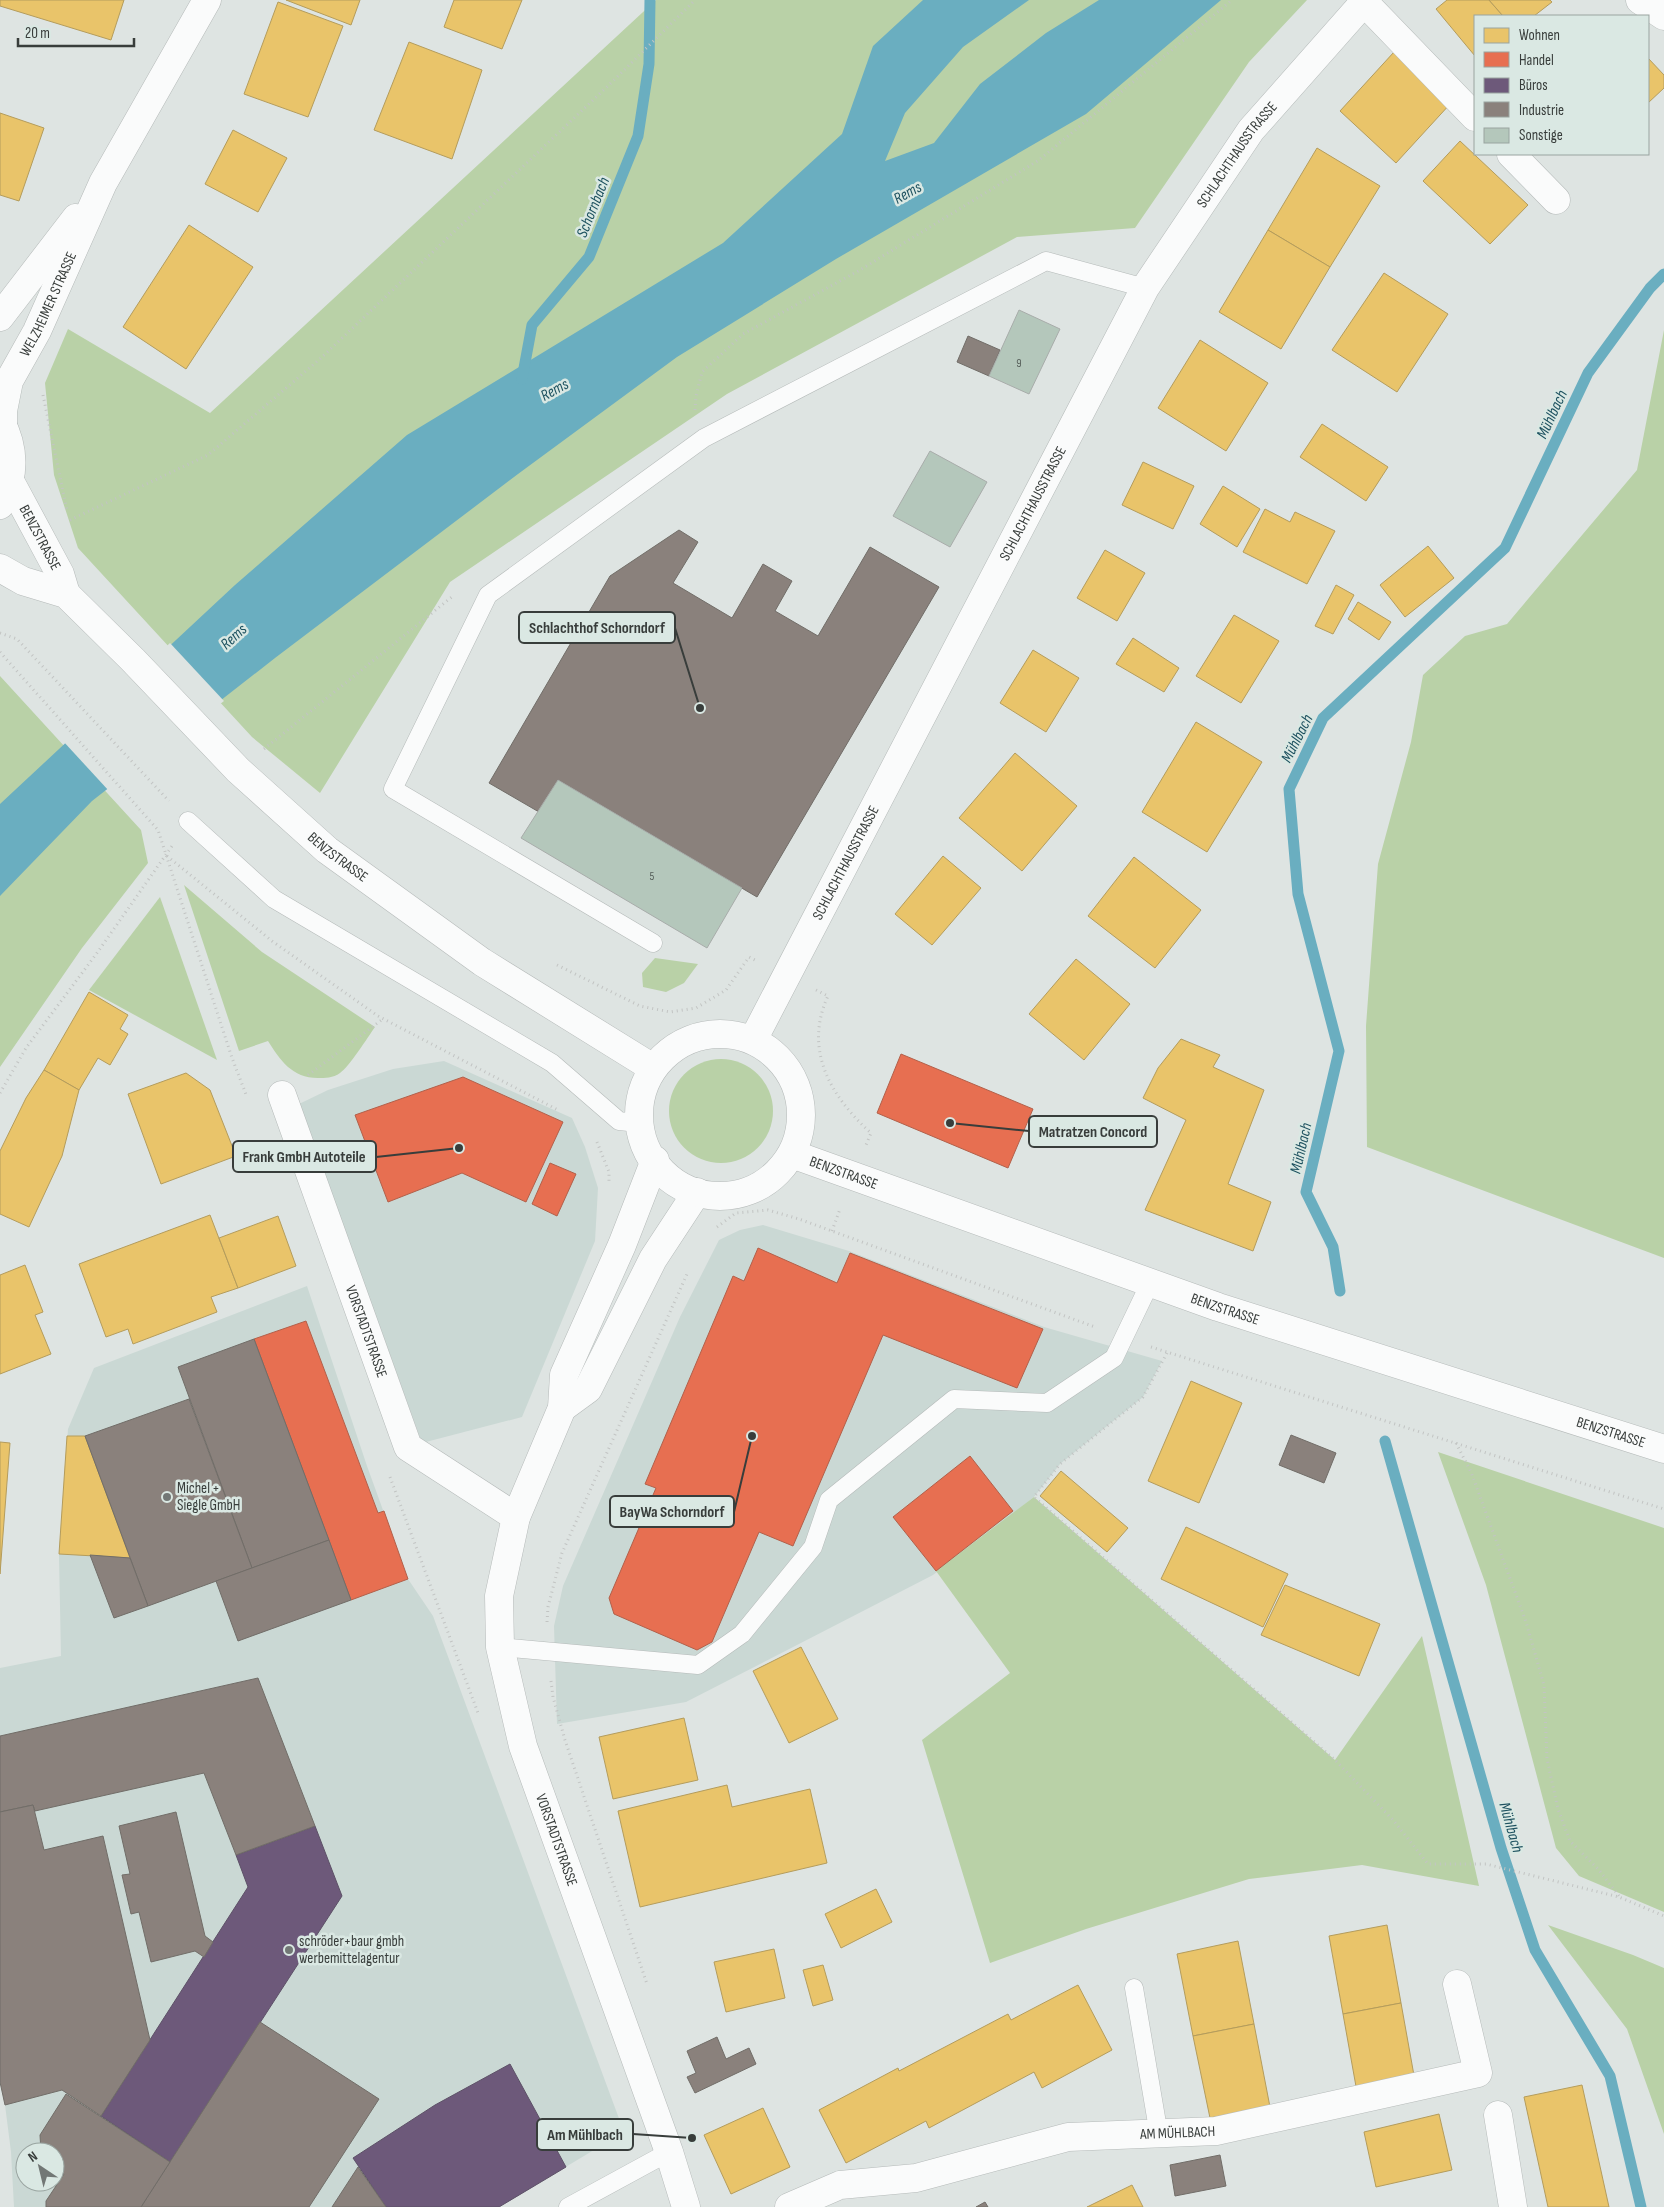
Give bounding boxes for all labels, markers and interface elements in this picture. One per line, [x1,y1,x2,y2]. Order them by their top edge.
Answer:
scale bar [18,15,134,47]
legend [1474,15,1649,155]
text: 20 m [25,24,50,43]
text: Wohnen [1519,26,1560,45]
text: Handel [1519,51,1554,70]
text: Büros [1519,76,1548,95]
street label: SCHLACHTHAUSSTRASSE [1193,98,1282,212]
text: Industrie [1519,101,1564,120]
text: Sonstige [1519,126,1563,145]
water label: Schornbach [573,174,614,240]
water label: Rems [890,178,925,209]
street label: WELZHEIMER STRASSE [16,249,81,360]
house number: 9 [1016,356,1022,371]
water label: Rems [537,375,572,406]
water label: Mühlbach [1533,387,1572,442]
street label: SCHLACHTHAUSSTRASSE [995,443,1071,564]
street label: BENZSTRASSE [15,502,65,573]
callout: Schlachthof Schorndorf [519,612,675,643]
text: Schlachthof Schorndorf [529,619,666,638]
water label: Rems [217,620,251,654]
water label: Mühlbach [1277,711,1318,766]
street label: SCHLACHTHAUSSTRASSE [808,802,884,923]
street label: BENZSTRASSE [303,828,372,886]
house number: 5 [650,869,655,884]
callout: Matratzen Concord [1029,1116,1157,1147]
water label: Mühlbach [1286,1121,1317,1176]
text: Matratzen Concord [1039,1123,1147,1142]
callout: Frank GmbH Autoteile [233,1141,376,1172]
text: Frank GmbH Autoteile [242,1148,366,1167]
street label: BENZSTRASSE [807,1152,880,1194]
street label: VORSTADTSTRASSE [341,1283,391,1380]
street label: BENZSTRASSE [1188,1289,1262,1330]
street label: BENZSTRASSE [1574,1413,1648,1452]
place label: Michel + Siegle GmbH [177,1479,240,1515]
marker: Michel + Siegle GmbH [161,1491,173,1503]
callout: BayWa Schorndorf [610,1496,734,1527]
text: BayWa Schorndorf [620,1503,725,1522]
street label: VORSTADTSTRASSE [531,1791,582,1889]
water label: Mühlbach [1494,1800,1527,1855]
place label: schröder+baur gmbh werbemittelagentur [299,1932,404,1968]
marker: schröder+baur gmbh werbemittelagentur [283,1944,295,1956]
callout: Am Mühlbach [537,2119,633,2150]
street label: AM MÜHLBACH [1139,2122,1216,2144]
text: Am Mühlbach [546,2126,623,2145]
north arrow [15,2142,65,2192]
text: N [25,2148,41,2166]

